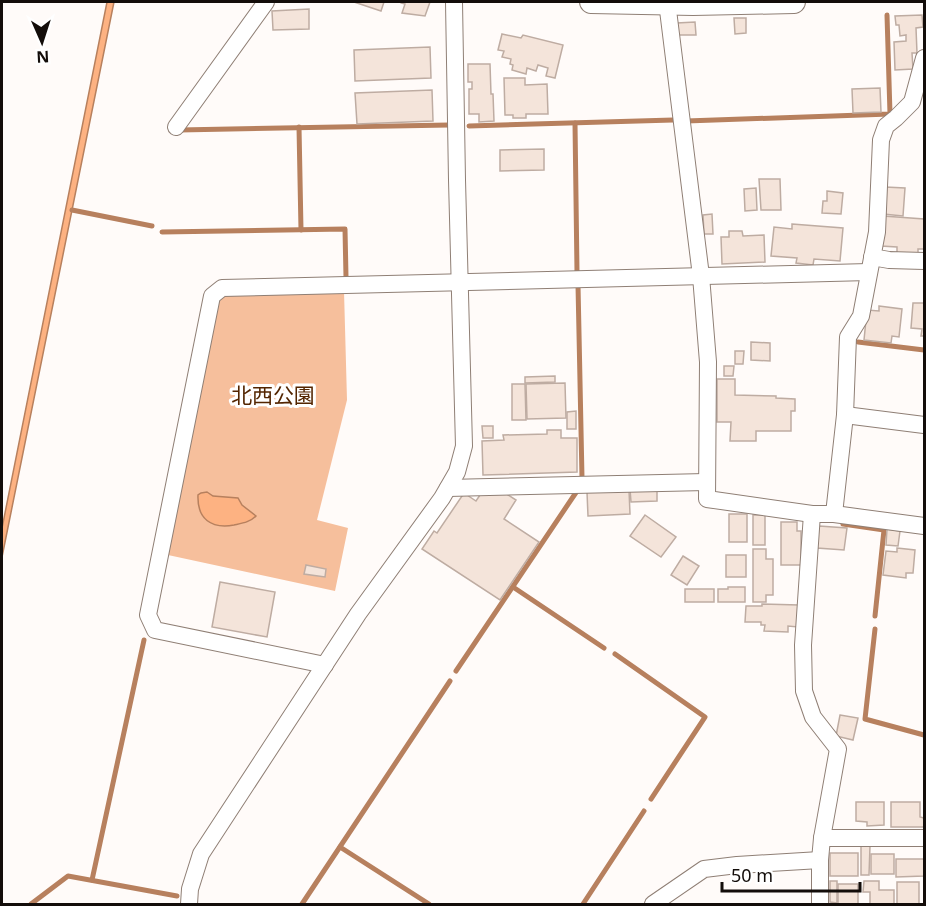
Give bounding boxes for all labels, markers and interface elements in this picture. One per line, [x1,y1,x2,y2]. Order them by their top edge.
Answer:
north arrow [12,12,72,72]
text: N [36,46,50,68]
park label: 北西公園 [231,381,315,409]
scale bar [722,855,860,893]
text: 50 m [731,863,773,887]

